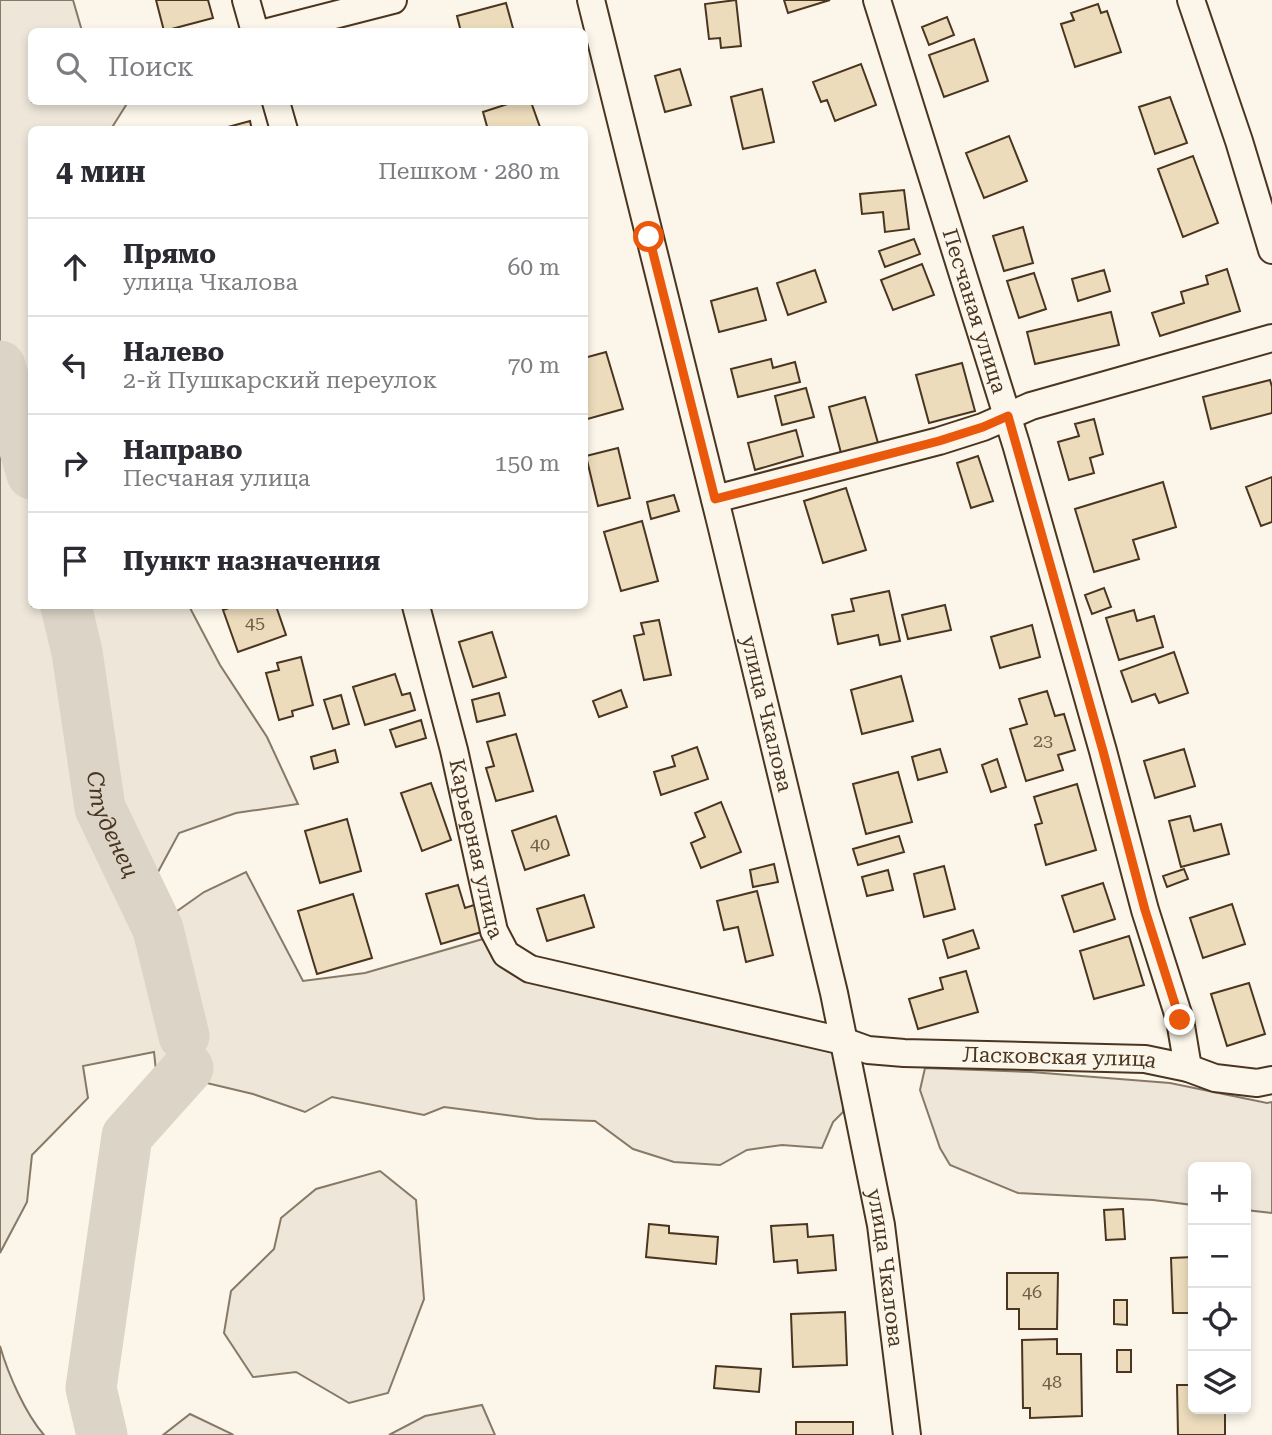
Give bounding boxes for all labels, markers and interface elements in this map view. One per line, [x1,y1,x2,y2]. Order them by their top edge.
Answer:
search box [28,28,588,105]
icon: search [52,48,90,86]
text: Поиск [108,52,194,82]
text: 4 мин [56,154,146,189]
text: Пешком · 280 m [378,158,560,185]
route start [633,221,664,252]
street label: Песчаная улица [937,226,1012,397]
text: Прямо [123,239,216,269]
icon: ahead [56,248,94,286]
text: 60 m [507,254,560,281]
text: улица Чкалова [123,269,298,296]
text: Налево [123,337,224,367]
icon: left [56,346,94,384]
text: 70 m [507,352,560,379]
text: 2-й Пушкарский переулок [123,367,437,394]
text: Направо [123,435,243,465]
icon: right [56,444,94,482]
text: 150 m [495,450,560,477]
text: Песчаная улица [123,465,310,492]
icon: arrive [56,542,94,580]
text: Пункт назначения [123,546,380,576]
house number: 45 [245,612,265,633]
street label: улица Чкалова [736,633,797,795]
house number: 23 [1033,730,1053,751]
street label: Карьерная улица [444,757,508,944]
water label: Студенец [81,769,145,882]
house number: 40 [530,833,550,854]
route end [1164,1004,1195,1035]
street label: Ласковская улица [962,1042,1159,1073]
map controls [1188,1162,1251,1414]
button: + [1188,1162,1251,1225]
street label: улица Чкалова [862,1186,908,1349]
button: − [1188,1225,1251,1288]
house number: 46 [1022,1281,1042,1302]
button: locate [1188,1288,1251,1351]
button: layers [1188,1351,1251,1414]
house number: 48 [1042,1371,1062,1392]

